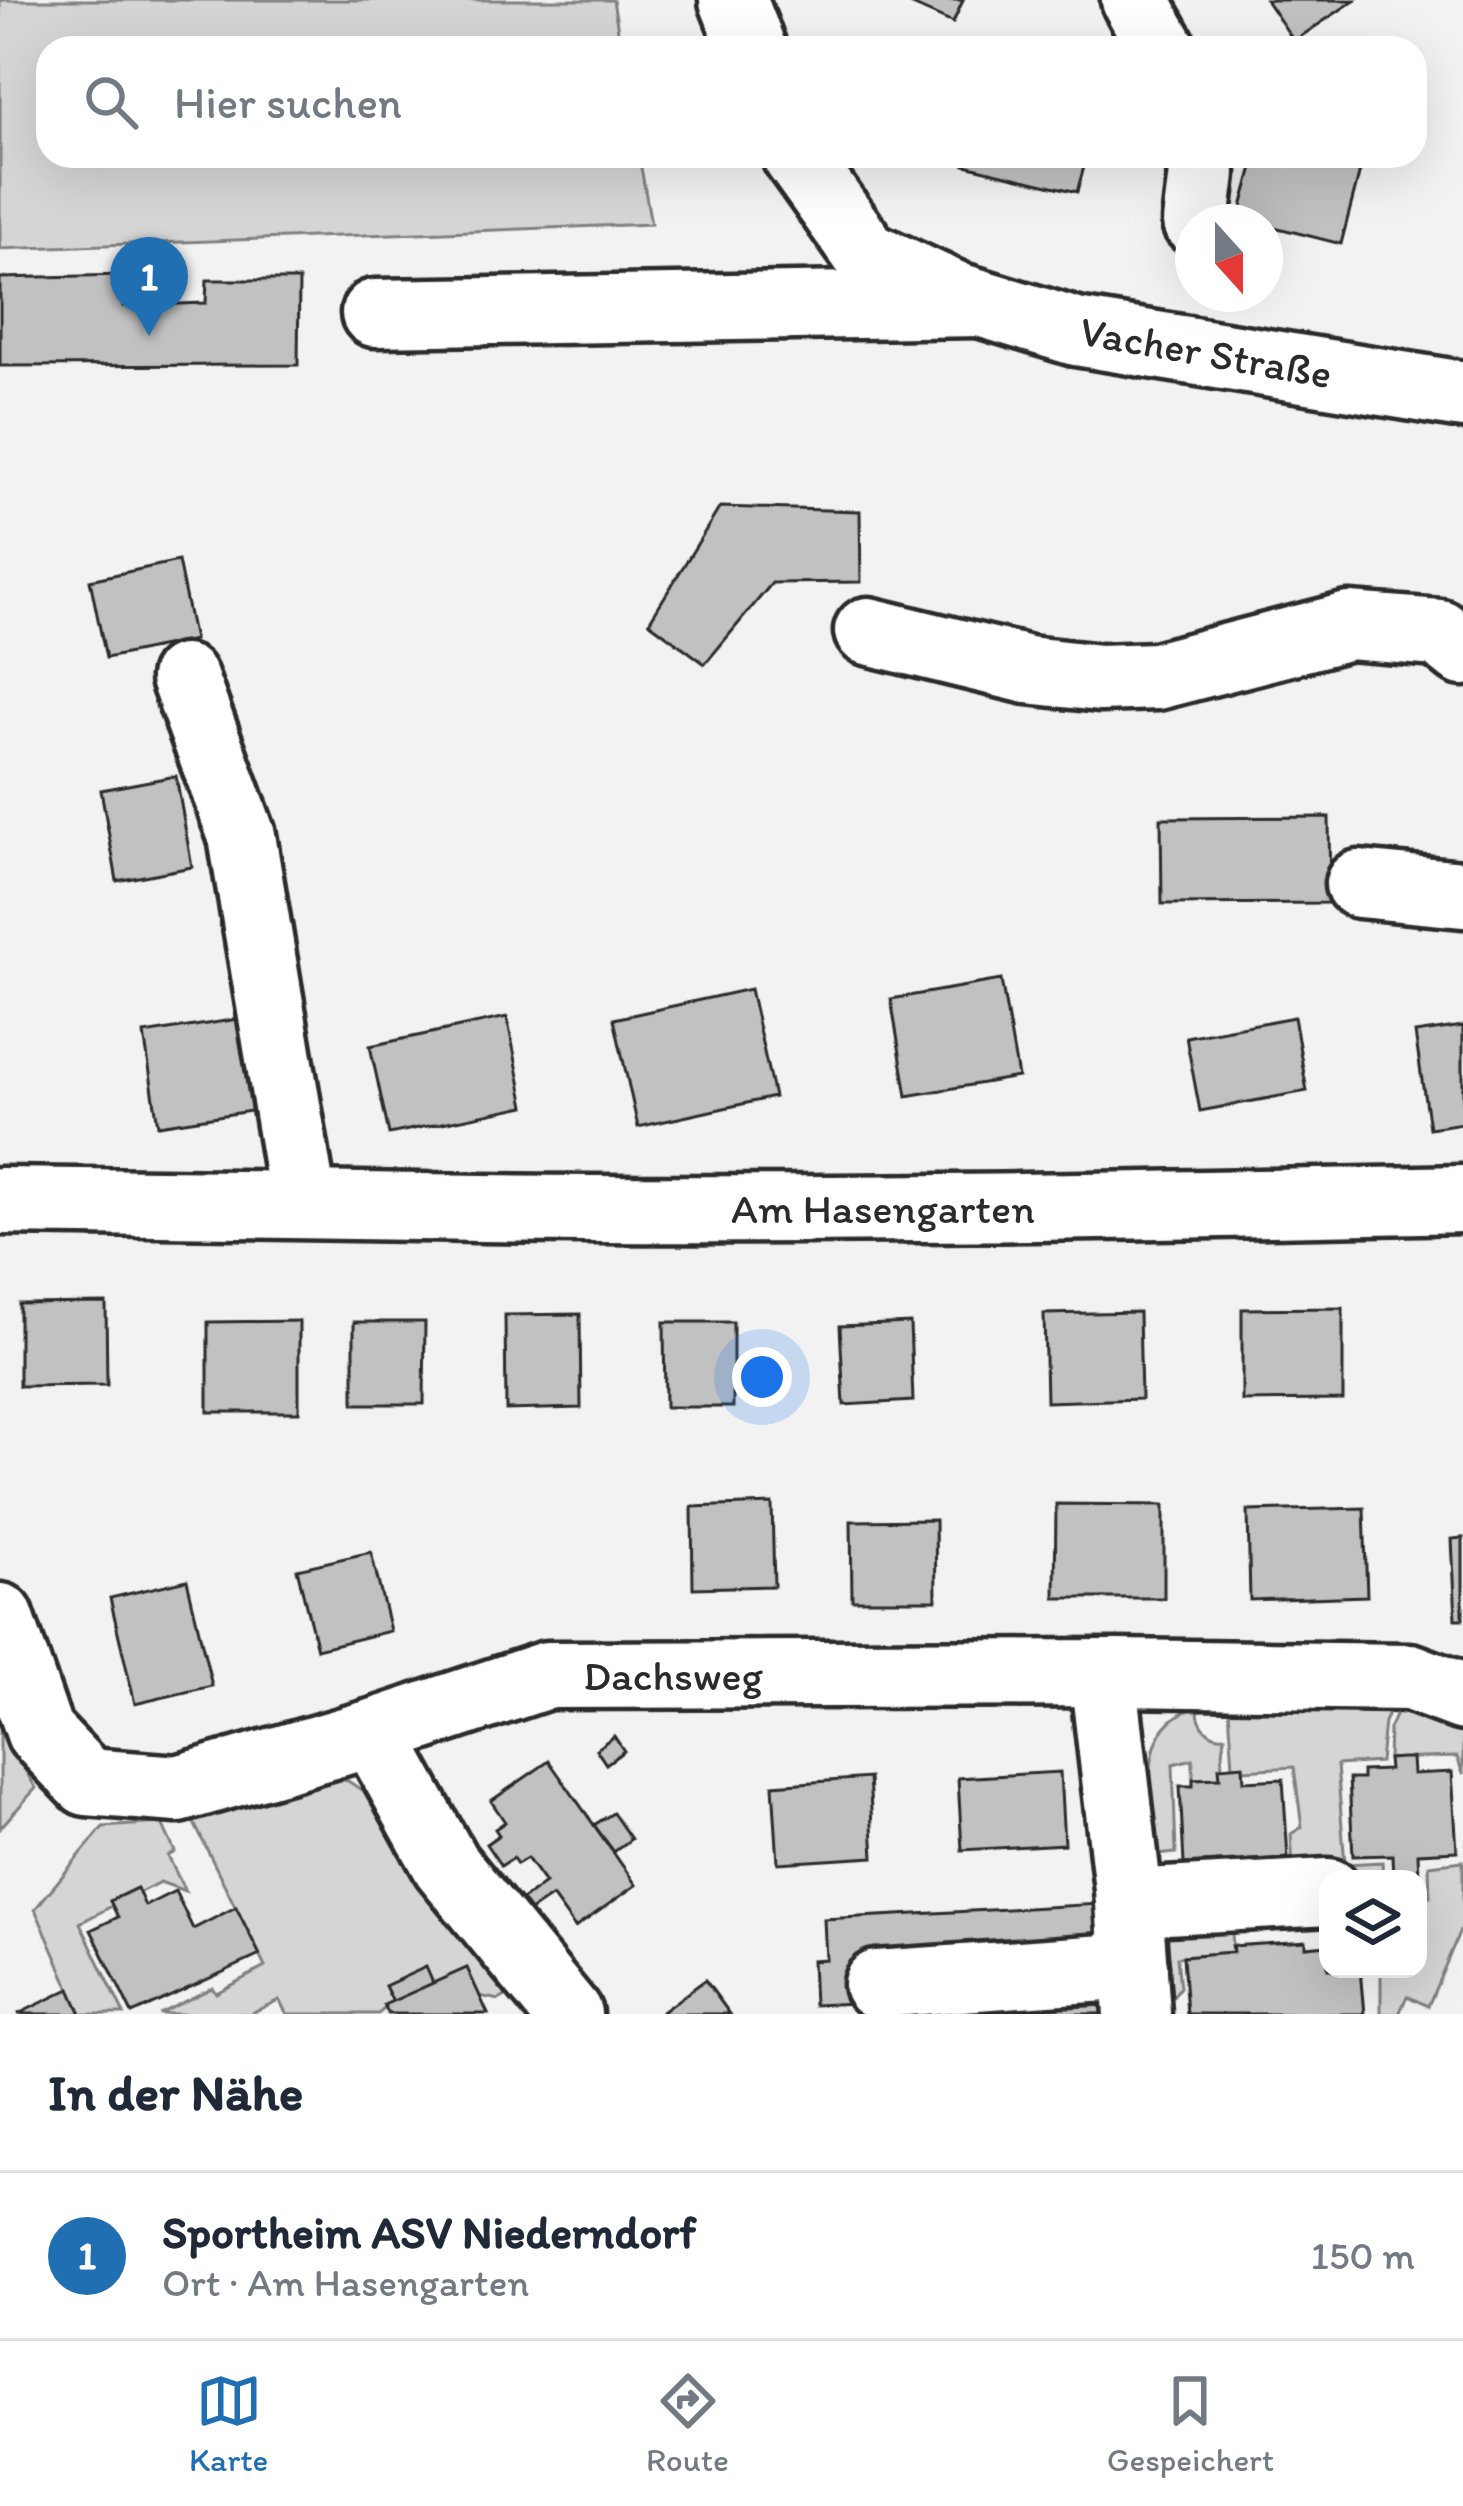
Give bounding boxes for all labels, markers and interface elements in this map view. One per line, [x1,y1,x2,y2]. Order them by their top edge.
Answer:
search box [36,36,1427,168]
icon: search [78,69,144,135]
text: Hier suchen [174,75,402,129]
north arrow [1175,204,1283,312]
pin: 1 [110,237,188,336]
street label: Vacher Straße [1076,305,1336,399]
street label: Am Hasengarten [731,1183,1035,1234]
your location [732,1347,792,1407]
street label: Dachsweg [583,1650,763,1701]
map controls [1319,1870,1427,1978]
button: layers [1319,1870,1427,1978]
text: In der Nähe [48,2062,303,2123]
text: Sportheim ASV Niederndorf [162,2205,696,2259]
text: 1 [78,2232,96,2279]
text: 150 m [1311,2232,1415,2279]
text: Ort · Am Hasengarten [162,2259,529,2306]
tab: Karte [189,2368,268,2479]
tab: Route [646,2368,729,2479]
tab: Gespeichert [1107,2368,1274,2479]

